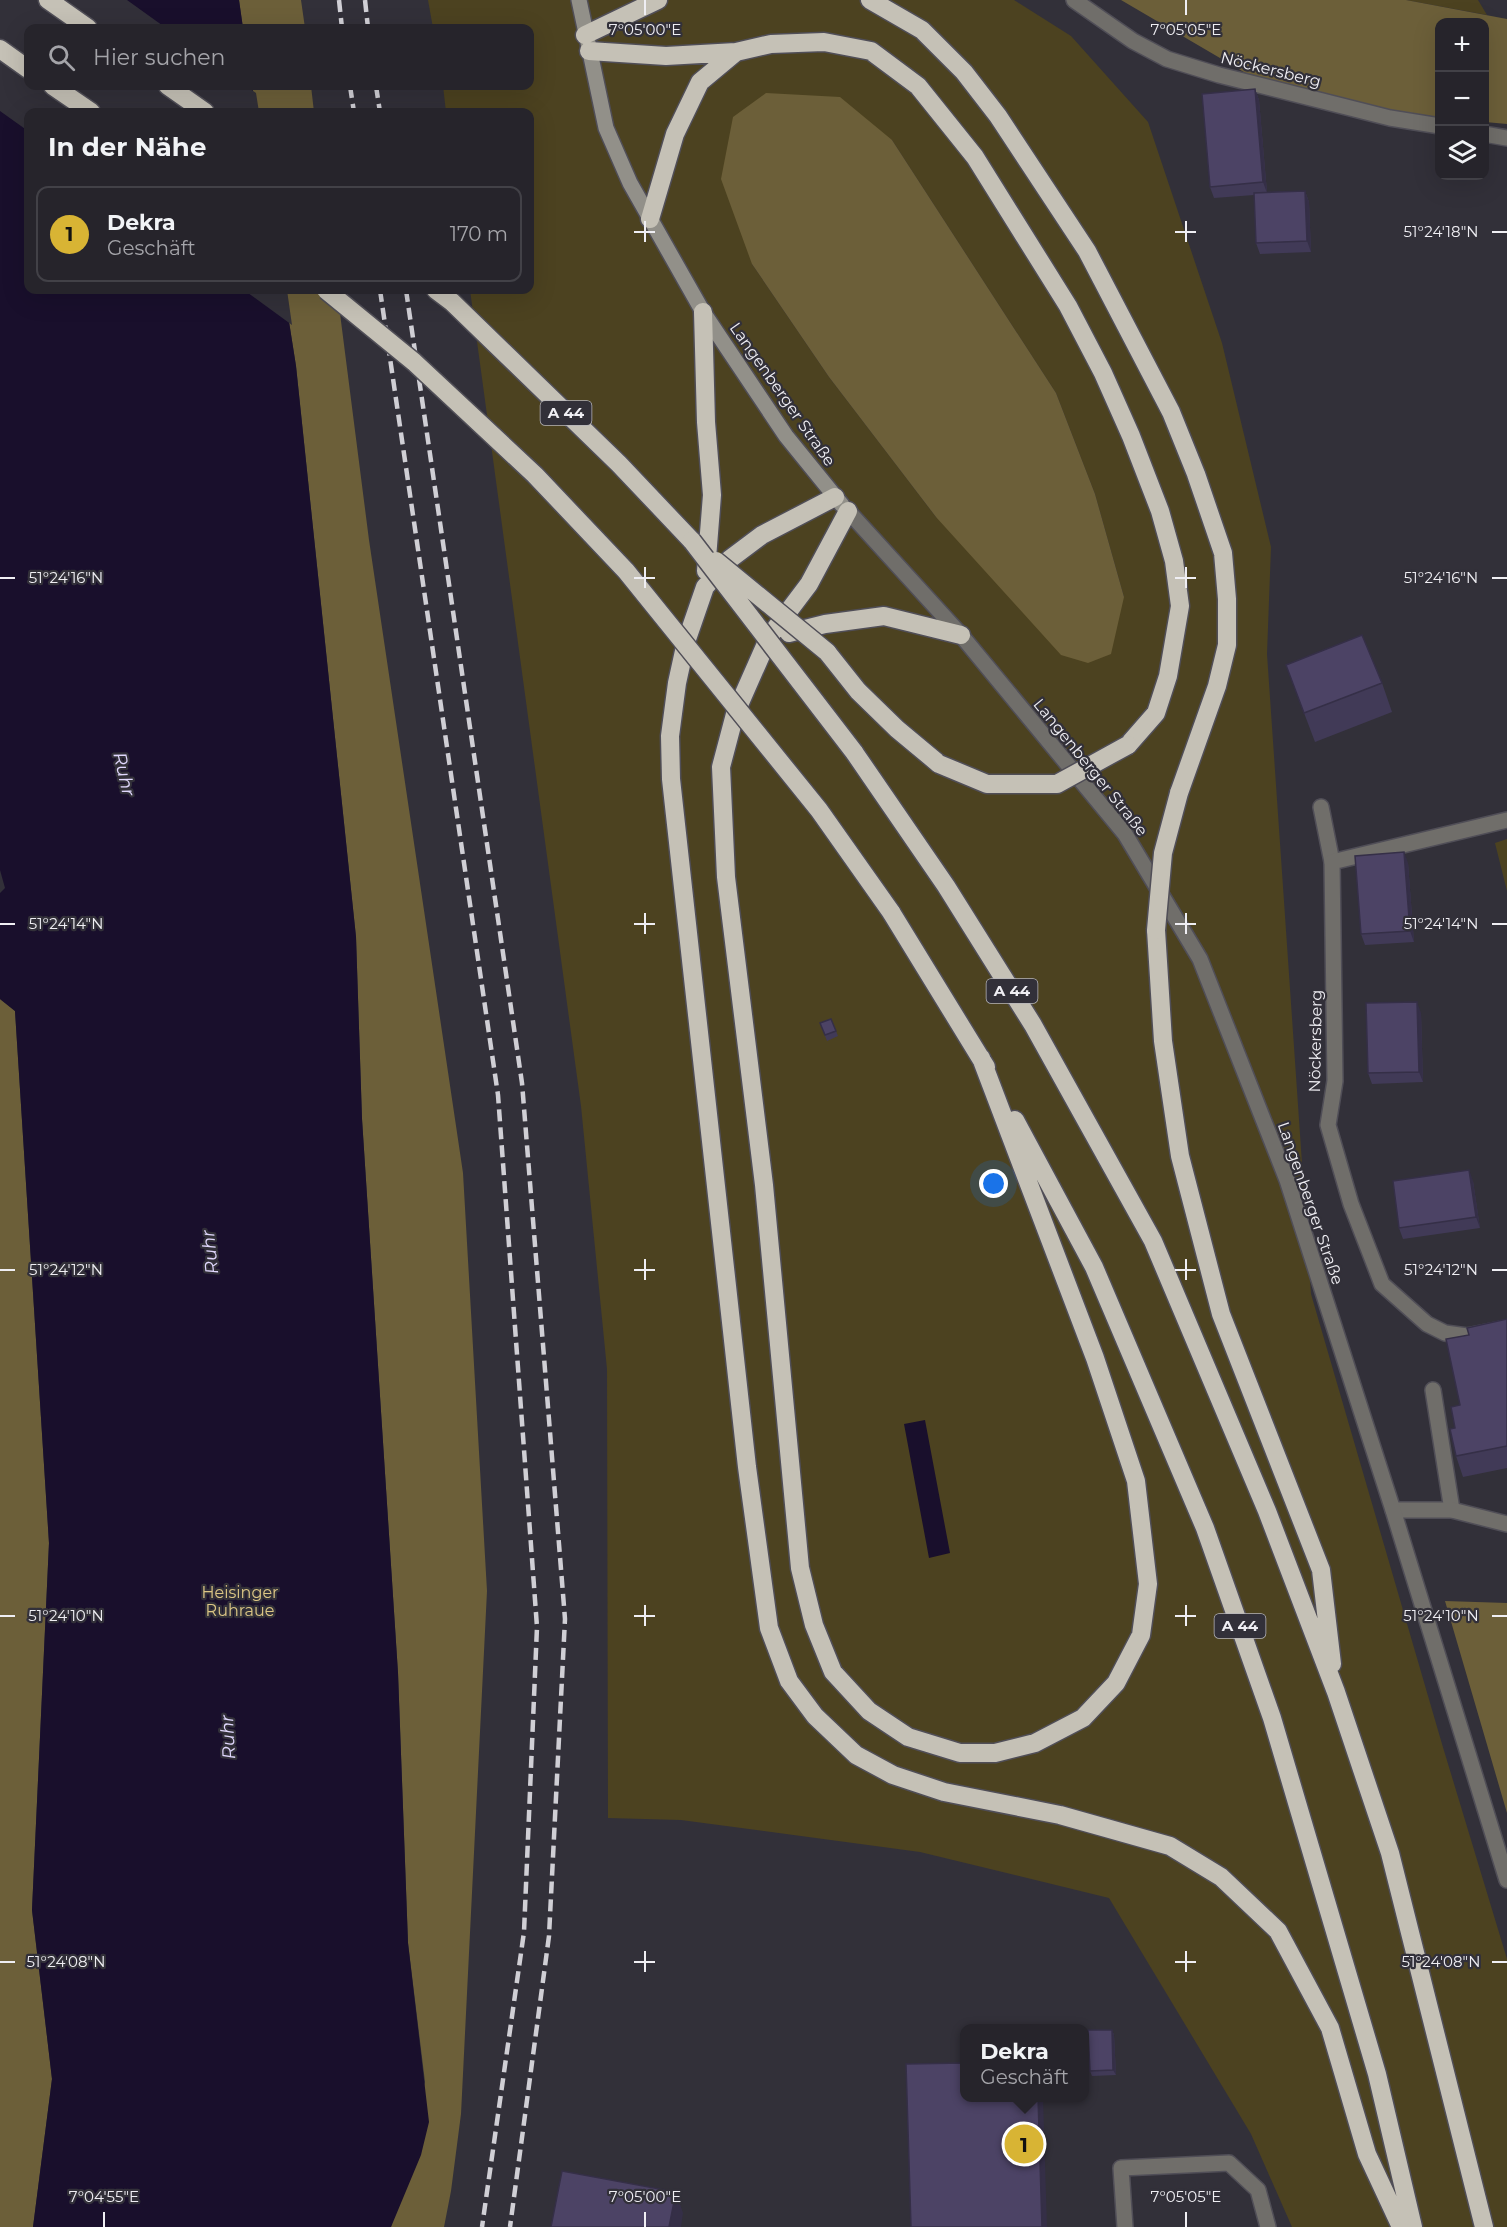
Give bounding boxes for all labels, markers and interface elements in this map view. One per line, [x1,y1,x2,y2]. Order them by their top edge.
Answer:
map controls [1435,18,1489,180]
button: + [1435,18,1489,72]
text: 7°05'00"E [609,20,681,39]
text: 7°05'05"E [1151,20,1221,39]
search box [24,24,534,90]
icon: search [45,41,78,74]
text: Hier suchen [93,44,225,71]
street label: Nöckersberg [1219,48,1323,91]
button: − [1435,72,1489,126]
button: layers [1435,126,1489,180]
text: In der Nähe [48,131,206,163]
text: Dekra [107,209,176,236]
text: 1 [66,222,73,246]
text: 170 m [450,222,508,246]
text: 51°24'18"N [1404,222,1478,241]
text: Geschäft [107,236,196,260]
street label: Langenberger Straße [726,319,839,470]
road number: A 44 [540,401,592,425]
text: 51°24'16"N [29,568,103,587]
text: 51°24'16"N [1404,568,1478,587]
street label: Langenberger Straße [1029,695,1152,840]
water label: Ruhr [108,750,140,799]
text: 51°24'14"N [29,914,103,933]
text: 51°24'14"N [1404,914,1478,933]
road number: A 44 [986,979,1038,1003]
street label: Nöckersberg [1305,989,1326,1093]
street label: Langenberger Straße [1274,1119,1347,1287]
your location [979,1169,1008,1198]
water label: Ruhr [197,1228,223,1275]
text: 51°24'12"N [29,1260,103,1279]
text: 51°24'12"N [1404,1260,1478,1279]
park label: Heisinger Ruhraue [202,1583,278,1620]
text: 51°24'10"N [28,1606,104,1625]
text: 51°24'10"N [1403,1606,1479,1625]
road number: A 44 [1214,1614,1266,1638]
water label: Ruhr [216,1713,240,1760]
text: 51°24'08"N [27,1952,105,1971]
text: 51°24'08"N [1402,1952,1480,1971]
popup [960,2024,1089,2102]
text: Dekra [980,2038,1049,2065]
text: Geschäft [980,2065,1069,2089]
pin: 1 [1004,2122,1044,2166]
text: 7°04'55"E [69,2187,139,2206]
text: 7°05'00"E [609,2187,681,2206]
text: 7°05'05"E [1151,2187,1221,2206]

